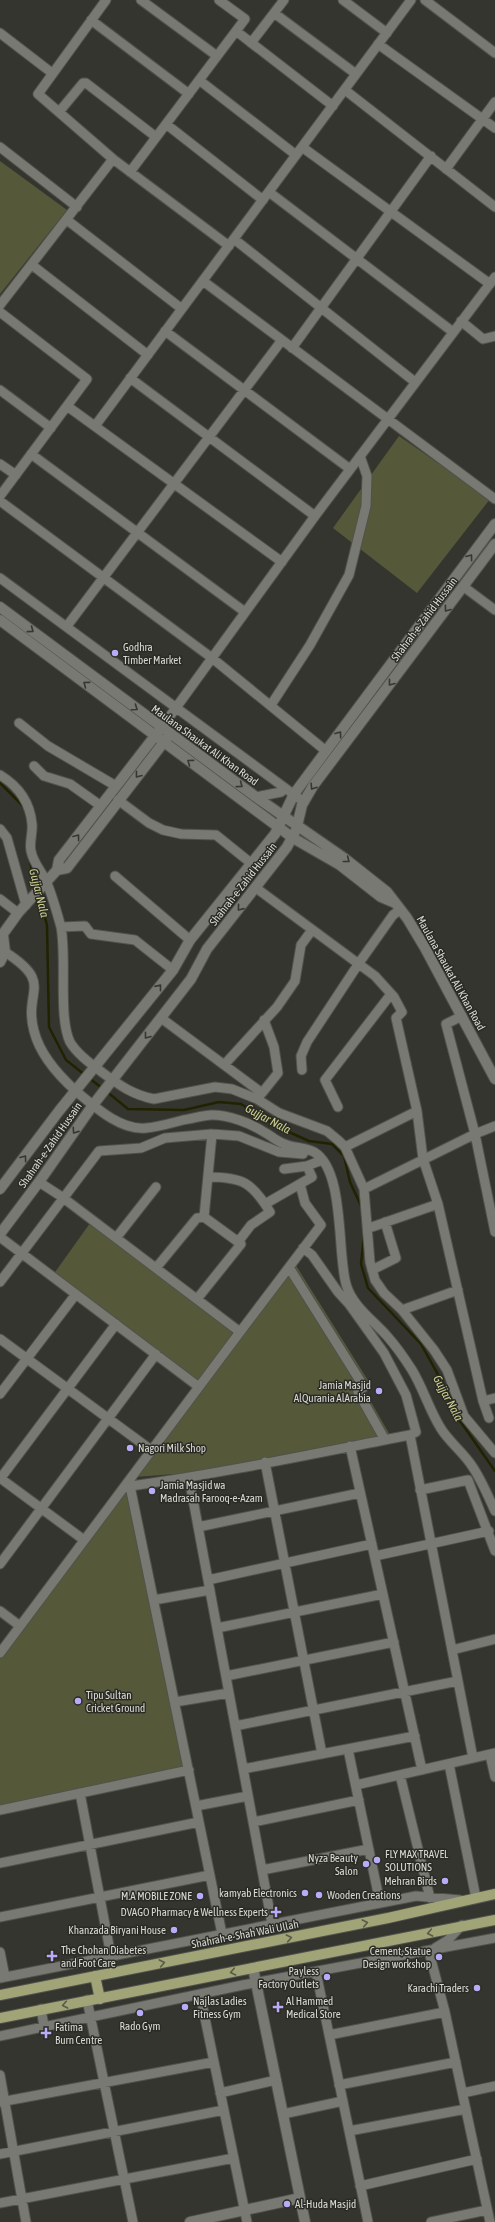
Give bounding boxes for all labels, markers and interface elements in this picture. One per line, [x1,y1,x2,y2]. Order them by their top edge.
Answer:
one-way arrow [465,555,472,562]
street label: Shahrah-e-Zahid Hussain [389,575,459,663]
one-way arrow [445,605,452,612]
one-way arrow [27,626,34,633]
place label: Godhra Timber Market [123,641,182,666]
marker: Godhra Timber Market [110,648,120,658]
one-way arrow [389,678,396,685]
one-way arrow [83,682,90,689]
street label: Maulana Shaukat Ali Khan Road [149,702,261,788]
one-way arrow [131,703,138,710]
one-way arrow [335,731,342,738]
one-way arrow [187,759,194,767]
one-way arrow [135,770,142,777]
one-way arrow [236,780,243,787]
one-way arrow [310,783,318,790]
one-way arrow [72,834,79,841]
street label: Shahrah-e-Zahid Hussain [207,840,279,928]
one-way arrow [342,855,349,862]
water label: Gujjar Nala [26,867,52,919]
one-way arrow [238,904,245,911]
street label: Maulana Shaukat Ali Khan Road [415,914,487,1032]
one-way arrow [155,985,162,992]
one-way arrow [145,1031,152,1038]
street label: Shahrah-e-Zahid Hussain [16,1100,84,1190]
water label: Gujjar Nala [243,1101,294,1137]
one-way arrow [72,1127,80,1134]
one-way arrow [19,1156,26,1163]
water label: Gujjar Nala [430,1373,466,1424]
place label: Jamia Masjid AlQurania AlArabia [294,1379,371,1404]
marker: Jamia Masjid AlQurania AlArabia [374,1386,384,1396]
place label: Nagori Milk Shop [138,1442,206,1454]
marker: Nagori Milk Shop [125,1443,135,1453]
place label: Jamia Masjid wa Madrasah Farooq-e-Azam [160,1479,263,1504]
marker: Jamia Masjid wa Madrasah Farooq-e-Azam [147,1486,157,1496]
place label: Tipu Sultan Cricket Ground [86,1689,145,1714]
marker: Tipu Sultan Cricket Ground [73,1696,83,1706]
place label: FLY MAX TRAVEL SOLUTIONS [385,1848,449,1873]
place label: Nyza Beauty Salon [308,1852,358,1877]
marker: FLY MAX TRAVEL SOLUTIONS [372,1855,382,1865]
marker: Nyza Beauty Salon [361,1859,371,1869]
place label: Mehran Birds [384,1875,437,1887]
marker: Mehran Birds [440,1876,450,1886]
place label: kamyab Electronics [219,1887,297,1899]
marker: kamyab Electronics [300,1888,310,1898]
place label: Wooden Creations [327,1889,401,1901]
place label: M.A MOBILE ZONE [121,1890,192,1902]
marker: Wooden Creations [314,1890,324,1900]
marker: M.A MOBILE ZONE [195,1891,205,1901]
place label: DVAGO Pharmacy & Wellness Experts [121,1906,268,1918]
marker: DVAGO Pharmacy & Wellness Experts [271,1907,281,1917]
street label: Shahrah-e-Shah Wali Ullah [190,1918,300,1950]
one-way arrow [361,1919,368,1928]
place label: Khanzada Biryani House [68,1924,166,1936]
marker: Khanzada Biryani House [169,1925,179,1935]
one-way arrow [426,1929,433,1937]
one-way arrow [286,1934,293,1942]
place label: The Chohan Diabetes and Foot Care [61,1944,146,1969]
place label: Cement, Statue Design workshop [363,1945,431,1970]
marker: The Chohan Diabetes and Foot Care [46,1950,58,1962]
marker: Cement, Statue Design workshop [434,1952,444,1962]
one-way arrow [159,1959,165,1967]
place label: Payless Factory Outlets [258,1965,319,1990]
one-way arrow [230,1968,237,1976]
marker: Payless Factory Outlets [322,1972,332,1982]
place label: Karachi Traders [407,1982,469,1994]
marker: Karachi Traders [472,1983,482,1993]
place label: Najlas Ladies Fitness Gym [193,1995,247,2020]
place label: Al Hammed Medical Store [286,1995,341,2020]
one-way arrow [61,2000,68,2008]
marker: Najlas Ladies Fitness Gym [180,2002,190,2012]
marker: Al Hammed Medical Store [273,2002,283,2012]
marker: Rado Gym [135,2008,145,2018]
place label: Rado Gym [120,2020,160,2032]
place label: Fatima Burn Centre [55,2021,102,2046]
marker: Fatima Burn Centre [40,2027,52,2039]
place label: Al-Huda Masjid [295,2198,356,2210]
marker: Al-Huda Masjid [282,2199,292,2209]

